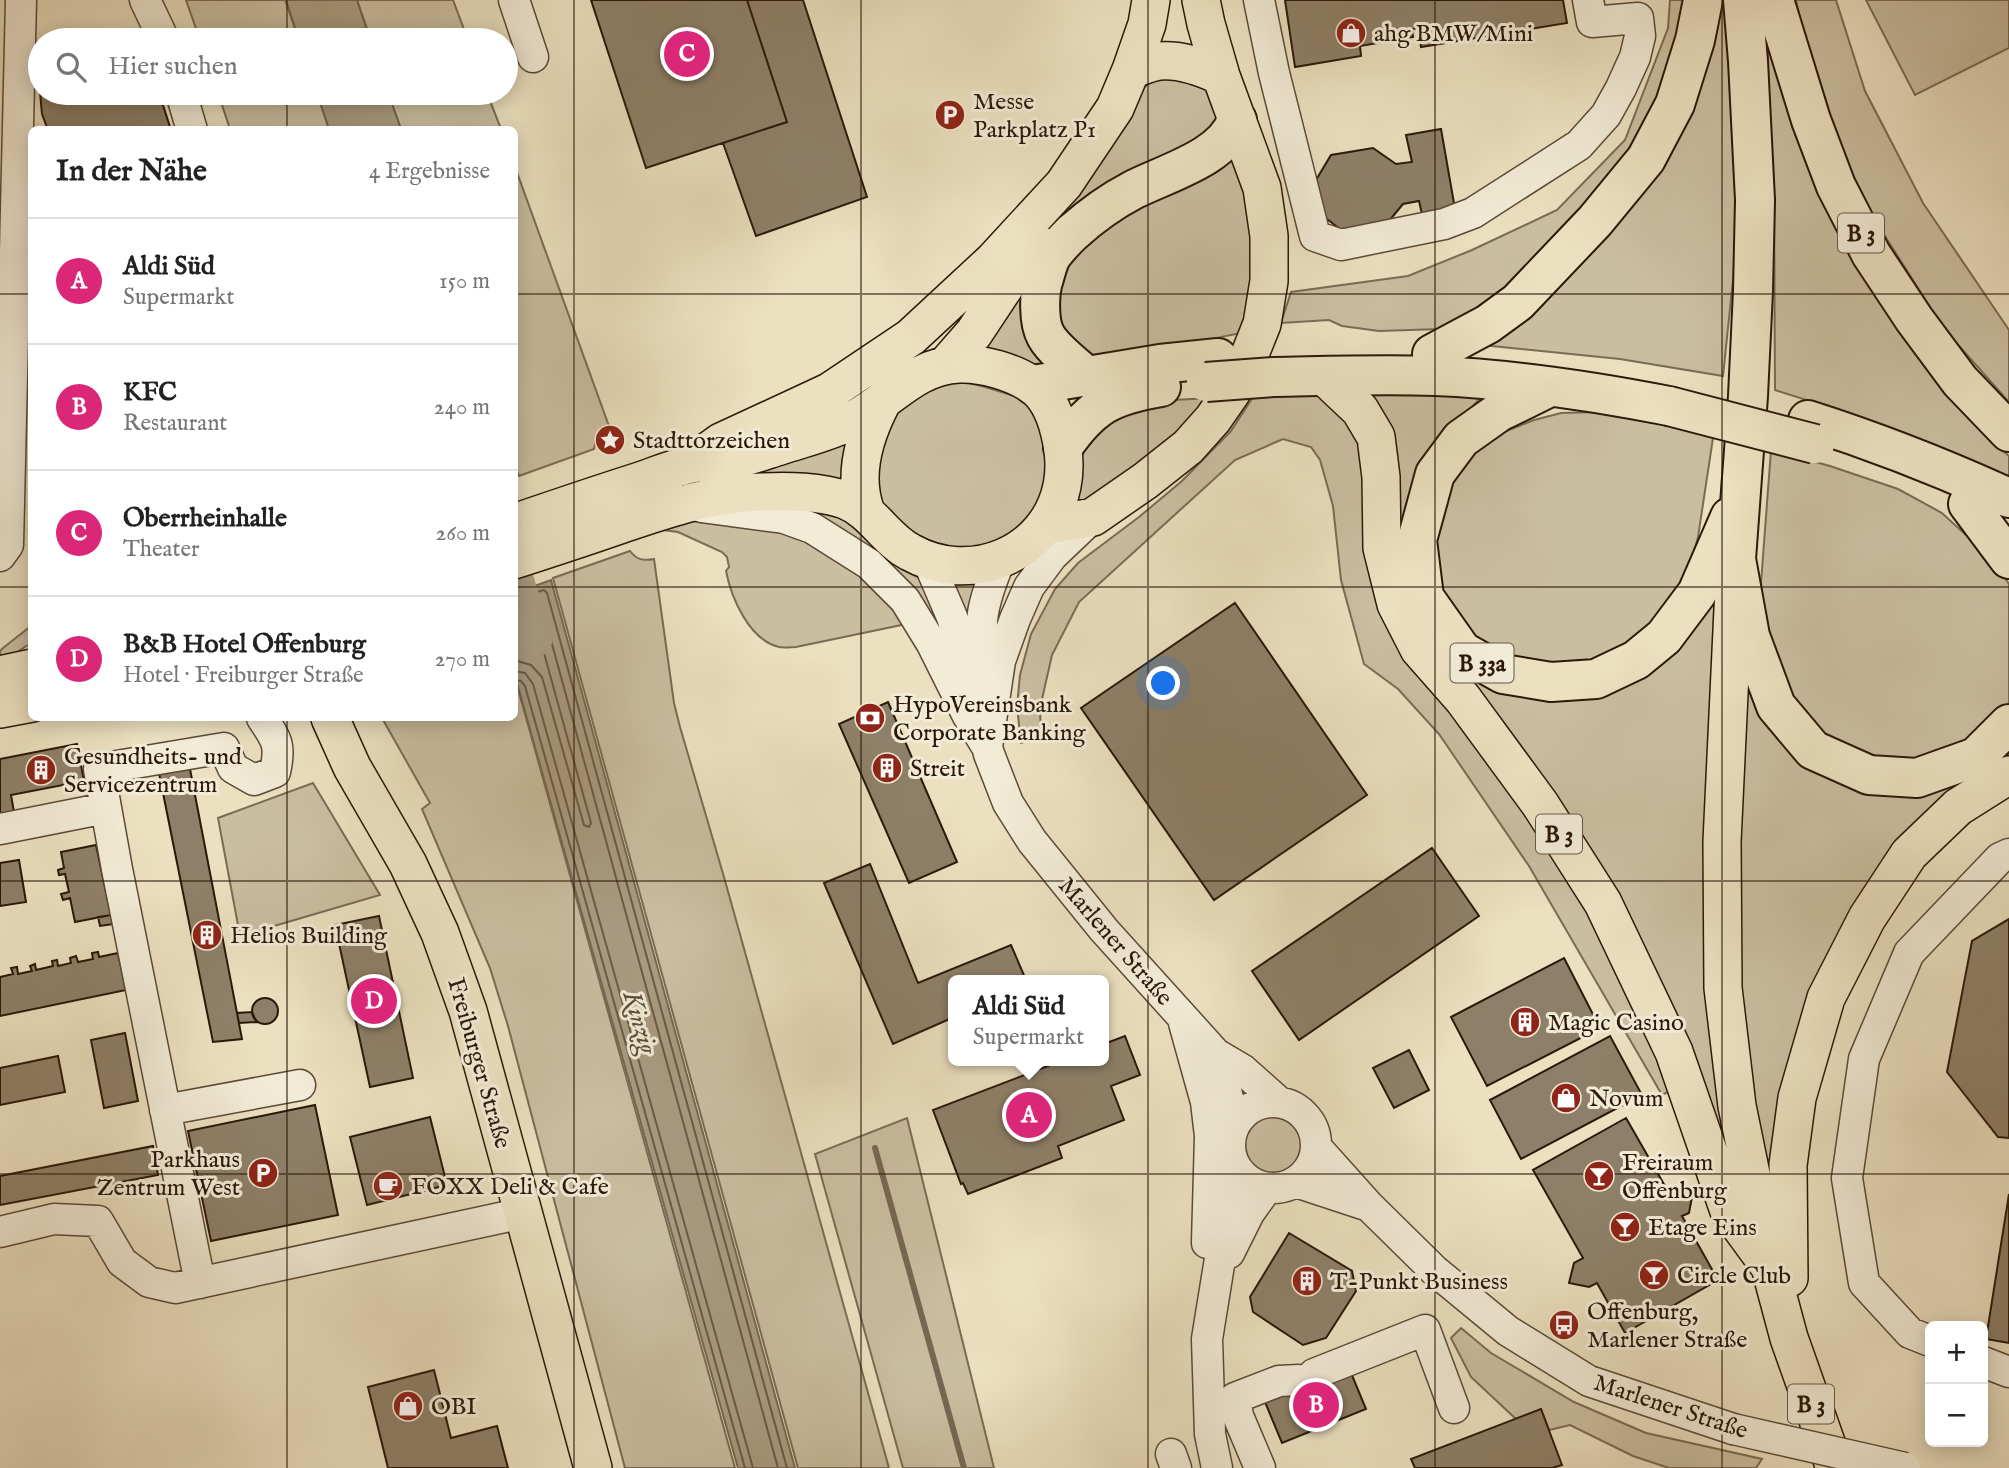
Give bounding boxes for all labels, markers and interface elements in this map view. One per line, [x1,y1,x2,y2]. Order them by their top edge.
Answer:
shop icon: ahg BMW/Mini [1334,16,1368,50]
place label: ahg BMW/Mini [1374,19,1533,50]
search box [28,28,518,105]
pin: C [664,28,710,80]
icon: search [52,48,90,86]
text: Hier suchen [108,50,238,83]
place label: Messe Parkplatz P1 [973,87,1096,146]
parking icon: Messe Parkplatz P1 [933,98,967,132]
text: In der Nähe [56,153,207,191]
text: 4 Ergebnisse [369,157,490,186]
road number: B 3 [1838,214,1884,252]
text: Aldi Süd [123,250,215,283]
text: A [71,267,87,296]
text: 150 m [439,267,490,296]
text: Supermarkt [123,283,234,312]
text: KFC [123,376,177,409]
text: B [71,393,87,422]
text: 240 m [434,393,490,422]
text: Restaurant [123,409,227,438]
place icon: Stadttorzeichen [593,423,627,457]
place label: Stadttorzeichen [633,426,790,457]
text: Oberrheinhalle [123,502,287,535]
text: C [71,519,87,548]
text: 260 m [435,519,490,548]
text: Theater [123,535,199,564]
text: B&B Hotel Offenburg [123,628,366,661]
road number: B 33a [1450,643,1514,682]
text: D [70,645,88,674]
text: 270 m [435,645,490,674]
text: Hotel · Freiburger Straße [123,661,364,690]
your location [1146,666,1180,700]
place label: HypoVereinsbank Corporate Banking [893,690,1086,749]
bank icon: HypoVereinsbank Corporate Banking [853,701,887,735]
place label: Gesundheits- und Servicezentrum [64,742,242,801]
building icon: Streit [870,751,904,785]
building icon: Gesundheits- und Servicezentrum [24,753,58,787]
place label: Streit [910,754,965,785]
road number: B 3 [1536,814,1582,854]
street label: Marlener Straße [1051,871,1179,1013]
building icon: Helios Building [190,918,224,952]
place label: Helios Building [230,921,388,952]
street label: Freiburger Straße [439,974,518,1152]
pin: D [351,975,397,1027]
popup [948,975,1109,1066]
water label: Kinzig [614,986,665,1059]
text: Aldi Süd [973,990,1065,1023]
building icon: Magic Casino [1508,1005,1542,1039]
place label: Magic Casino [1548,1008,1684,1039]
text: Supermarkt [973,1023,1084,1052]
shop icon: Novum [1549,1081,1583,1115]
place label: Novum [1589,1084,1663,1115]
pin: A [1006,1089,1052,1141]
place label: Parkhaus Zentrum West [97,1145,240,1204]
place label: Freiraum Offenburg [1622,1148,1728,1207]
parking icon: Parkhaus Zentrum West [246,1156,280,1190]
bar icon: Freiraum Offenburg [1582,1159,1616,1193]
cafe icon: FOXX Deli & Cafe [371,1169,405,1203]
place label: FOXX Deli & Cafe [411,1172,609,1203]
bar icon: Etage Eins [1608,1210,1642,1244]
place label: Etage Eins [1648,1213,1757,1244]
bar icon: Circle Club [1637,1258,1671,1292]
place label: Circle Club [1677,1261,1791,1292]
building icon: T-Punkt Business [1290,1264,1324,1298]
place label: T-Punkt Business [1330,1267,1508,1298]
place label: Offenburg, Marlener Straße [1587,1297,1747,1356]
bus stop icon: Offenburg, Marlener Straße [1547,1308,1581,1342]
map controls [1925,1321,1988,1447]
button: + [1925,1321,1988,1384]
street label: Marlener Straße [1590,1368,1752,1447]
pin: B [1293,1379,1339,1431]
button: − [1925,1384,1988,1447]
road number: B 3 [1788,1385,1834,1424]
shop icon: OBI [391,1389,425,1423]
place label: OBI [431,1392,477,1423]

